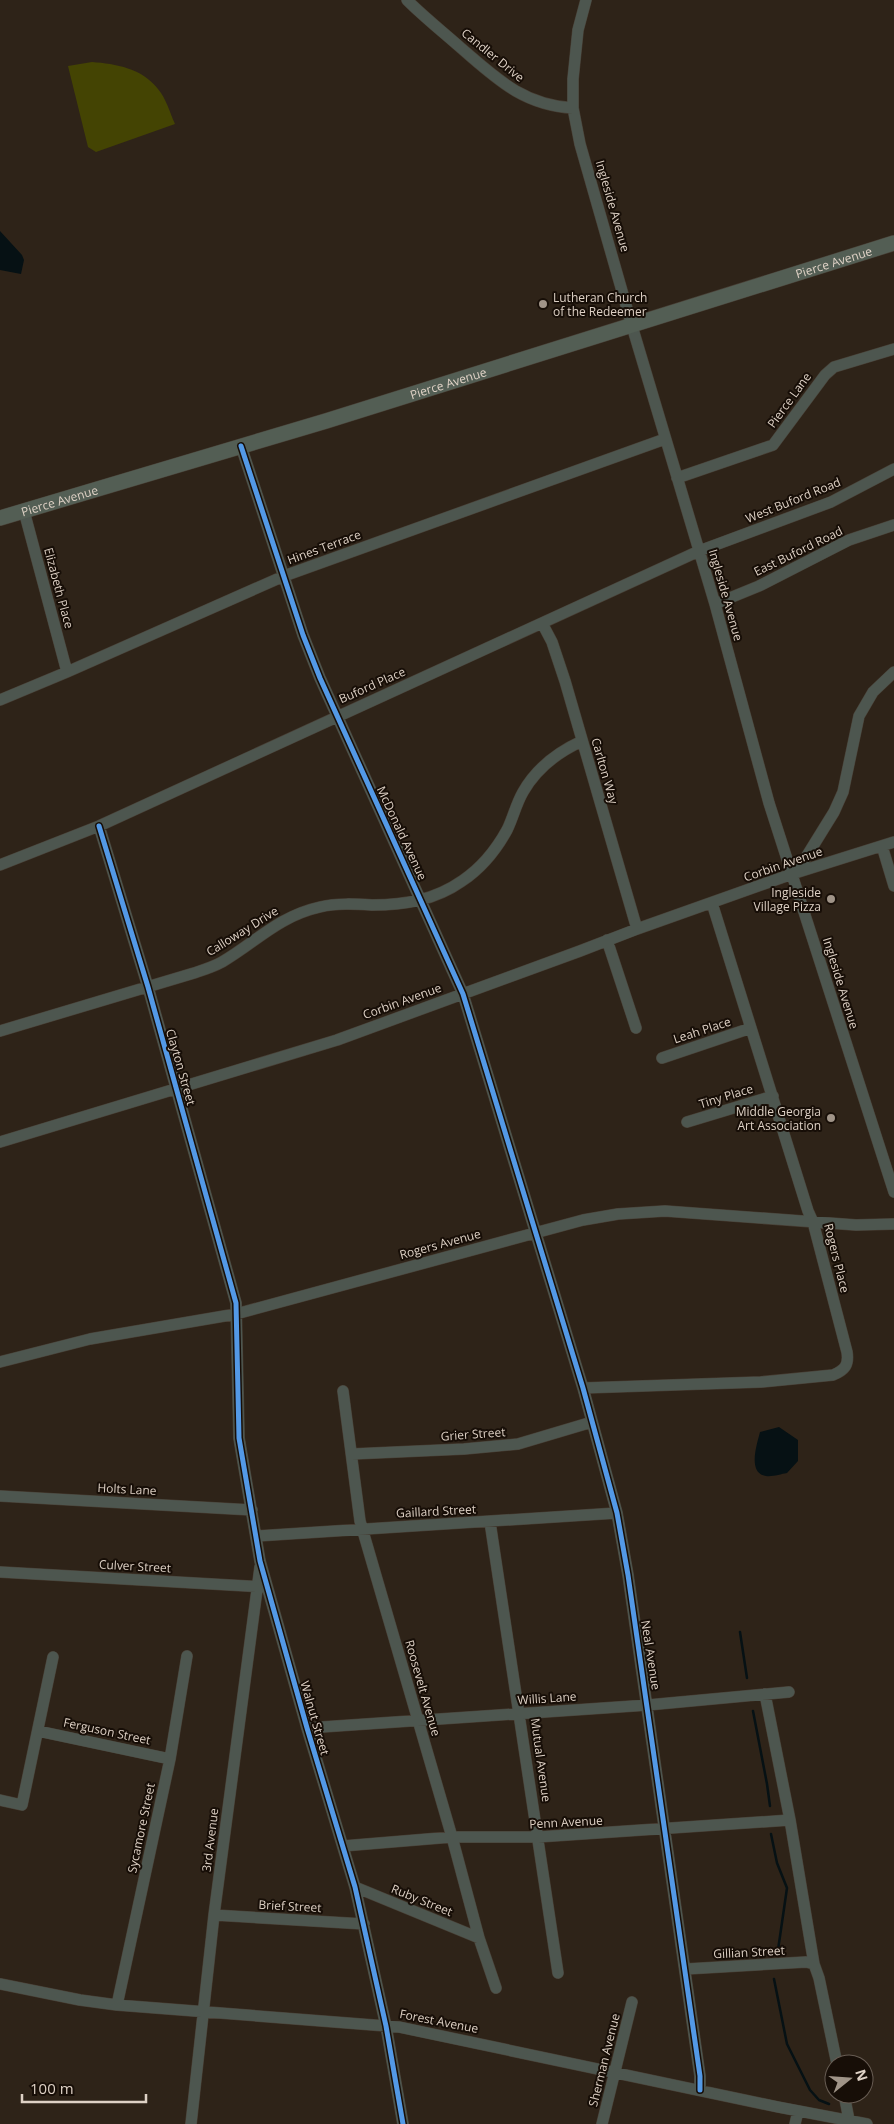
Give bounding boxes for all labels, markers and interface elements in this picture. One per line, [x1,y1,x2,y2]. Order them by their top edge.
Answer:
street label: Candler Drive [458,24,528,86]
street label: Ingleside Avenue [592,158,634,254]
street label: Pierce Avenue [793,242,874,282]
place label: Lutheran Church of the Redeemer [553,289,647,320]
marker: Lutheran Church of the Redeemer [537,298,549,310]
street label: Pierce Avenue [408,363,489,403]
street label: Pierce Lane [763,369,815,431]
street label: West Buford Road [743,473,843,527]
street label: Pierce Avenue [19,481,100,520]
street label: East Buford Road [751,522,845,580]
street label: Hines Terrace [285,526,363,568]
street label: Elizabeth Place [40,546,78,631]
street label: Ingleside Avenue [705,547,747,643]
street label: Buford Place [336,663,408,707]
street label: Carlton Way [587,736,623,807]
street label: McDonald Avenue [373,783,431,883]
street label: Corbin Avenue [741,842,825,885]
place label: Ingleside Village Pizza [754,884,821,915]
marker: Ingleside Village Pizza [825,893,837,905]
street label: Calloway Drive [203,902,281,960]
street label: Ingleside Avenue [819,935,863,1031]
street label: Corbin Avenue [360,979,444,1023]
street label: Leah Place [671,1013,733,1047]
street label: Clayton Street [162,1027,200,1107]
street label: Tiny Place [697,1080,755,1112]
place label: Middle Georgia Art Association [736,1103,821,1134]
marker: Middle Georgia Art Association [825,1112,837,1124]
street label: Rogers Place [820,1221,854,1295]
street label: Rogers Avenue [398,1225,483,1263]
street label: Grier Street [440,1423,506,1445]
street label: Holts Lane [97,1479,157,1499]
street label: Gaillard Street [396,1500,476,1522]
street label: Culver Street [98,1556,172,1576]
street label: Neal Avenue [637,1619,665,1691]
street label: Roosevelt Avenue [401,1638,445,1738]
street label: Walnut Street [296,1679,334,1757]
street label: Willis Lane [517,1687,577,1709]
street label: Ferguson Street [62,1713,152,1749]
street label: Mutual Avenue [527,1717,555,1803]
street label: Sycamore Street [123,1781,159,1875]
street label: 3rd Avenue [198,1807,222,1873]
street label: Penn Avenue [529,1812,603,1832]
street label: Ruby Street [389,1880,455,1920]
street label: Brief Street [258,1896,322,1916]
street label: Gillian Street [713,1942,785,1962]
street label: Forest Avenue [398,2005,480,2037]
street label: Sherman Avenue [584,2011,624,2108]
north arrow [824,2054,874,2104]
text: N [851,2067,873,2083]
scale bar [22,2072,146,2104]
text: 100 m [30,2078,74,2098]

